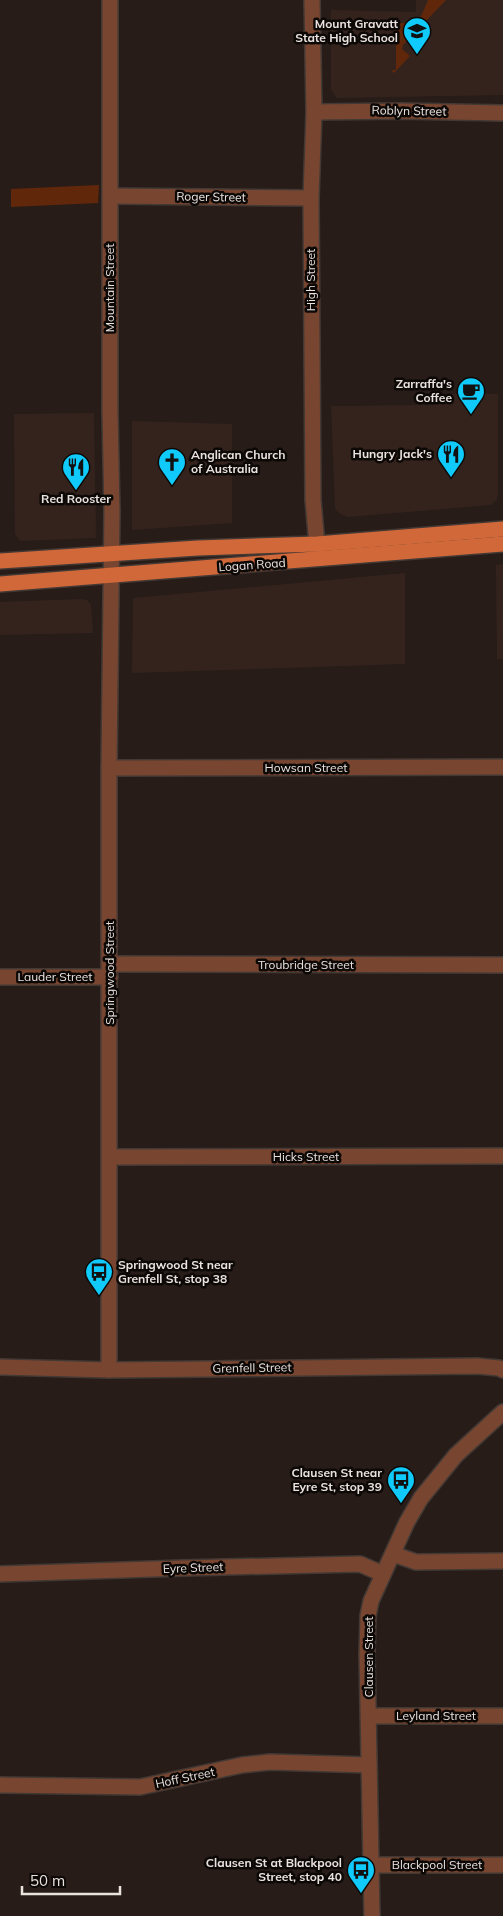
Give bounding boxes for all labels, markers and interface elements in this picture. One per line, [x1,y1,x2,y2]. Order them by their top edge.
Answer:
place label: Mount Gravatt State High School [295,16,398,45]
school or university icon: Mount Gravatt State High School [402,16,432,55]
street label: Roblyn Street [371,102,447,119]
street label: Roger Street [176,188,246,205]
street label: Mountain Street [102,244,117,332]
street label: High Street [303,249,318,311]
place label: Zarraffa's Coffee [396,376,452,405]
cafe icon: Zarraffa's Coffee [456,376,486,415]
restaurant icon: Hungry Jack's [436,439,466,478]
place label: Hungry Jack's [353,446,432,461]
church icon: Anglican Church of Australia [157,447,187,486]
place label: Anglican Church of Australia [191,447,285,476]
restaurant icon: Red Rooster [61,452,91,491]
place label: Red Rooster [41,491,111,506]
street label: Logan Road [218,555,286,574]
street label: Howsan Street [265,760,347,775]
street label: Springwood Street [102,921,117,1025]
street label: Troubridge Street [258,957,354,972]
street label: Lauder Street [17,969,93,984]
street label: Hicks Street [273,1149,339,1164]
bus stop icon: Springwood St near Grenfell St, stop 38 [84,1257,114,1296]
place label: Springwood St near Grenfell St, stop 38 [118,1257,233,1286]
street label: Grenfell Street [212,1359,292,1376]
place label: Clausen St near Eyre St, stop 39 [291,1465,382,1494]
bus stop icon: Clausen St near Eyre St, stop 39 [386,1465,416,1504]
street label: Eyre Street [163,1559,223,1576]
street label: Clausen Street [361,1616,376,1698]
street label: Leyland Street [396,1708,476,1723]
street label: Hoff Street [154,1764,216,1791]
place label: Clausen St at Blackpool Street, stop 40 [206,1855,342,1884]
bus stop icon: Clausen St at Blackpool Street, stop 40 [346,1855,376,1894]
street label: Blackpool Street [392,1857,482,1872]
scale bar [22,1864,120,1896]
text: 50 m [30,1871,65,1890]

